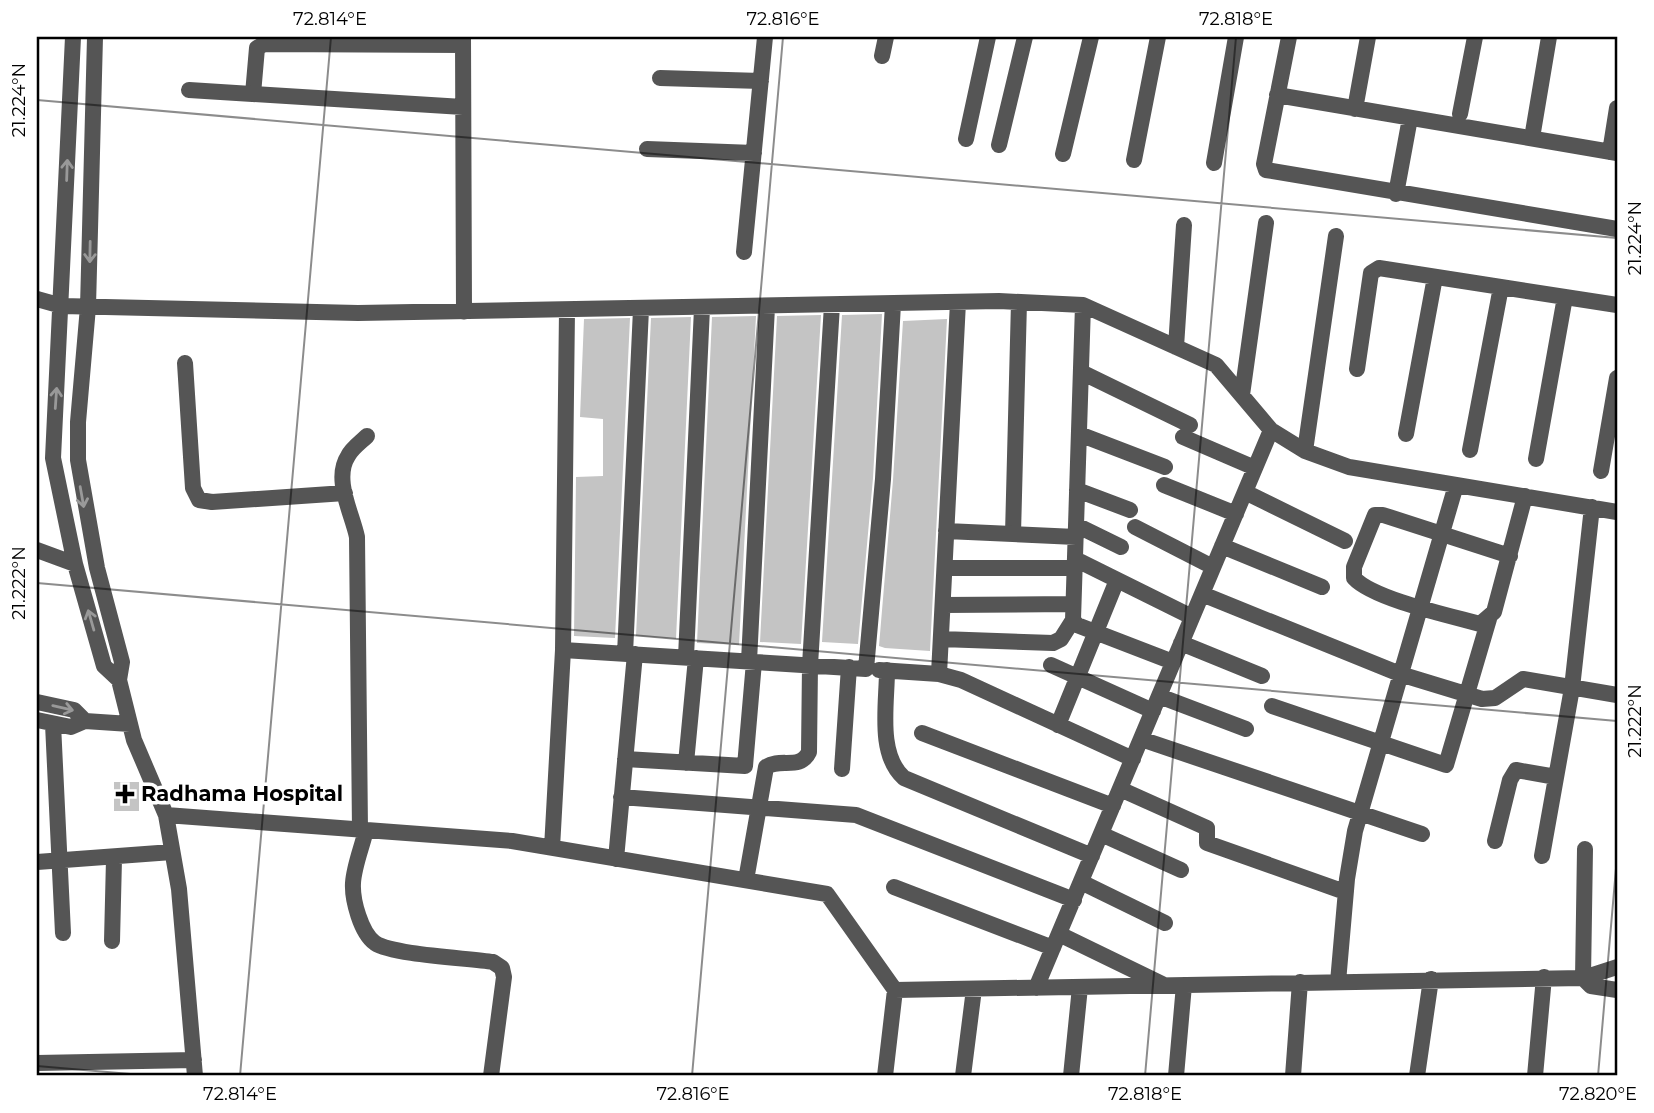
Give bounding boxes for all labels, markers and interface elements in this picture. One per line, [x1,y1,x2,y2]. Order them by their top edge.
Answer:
text: 72.814°E [293,8,367,30]
text: 72.816°E [746,8,820,30]
text: 72.818°E [1199,8,1273,30]
text: 21.224°N [8,63,30,137]
one-way arrow [61,159,74,182]
text: 21.224°N [1624,201,1646,275]
one-way arrow [83,240,96,263]
one-way arrow [50,387,63,409]
one-way arrow [76,485,90,508]
text: 21.222°N [8,546,30,620]
one-way arrow [83,610,96,632]
text: 21.222°N [1624,684,1646,758]
one-way arrow [51,702,73,715]
place label: Radhama Hospital [141,781,343,806]
marker: Radhama Hospital [115,784,135,804]
text: 72.814°E [203,1083,277,1105]
text: 72.816°E [656,1083,730,1105]
text: 72.818°E [1108,1083,1182,1105]
text: 72.820°E [1559,1083,1637,1105]

